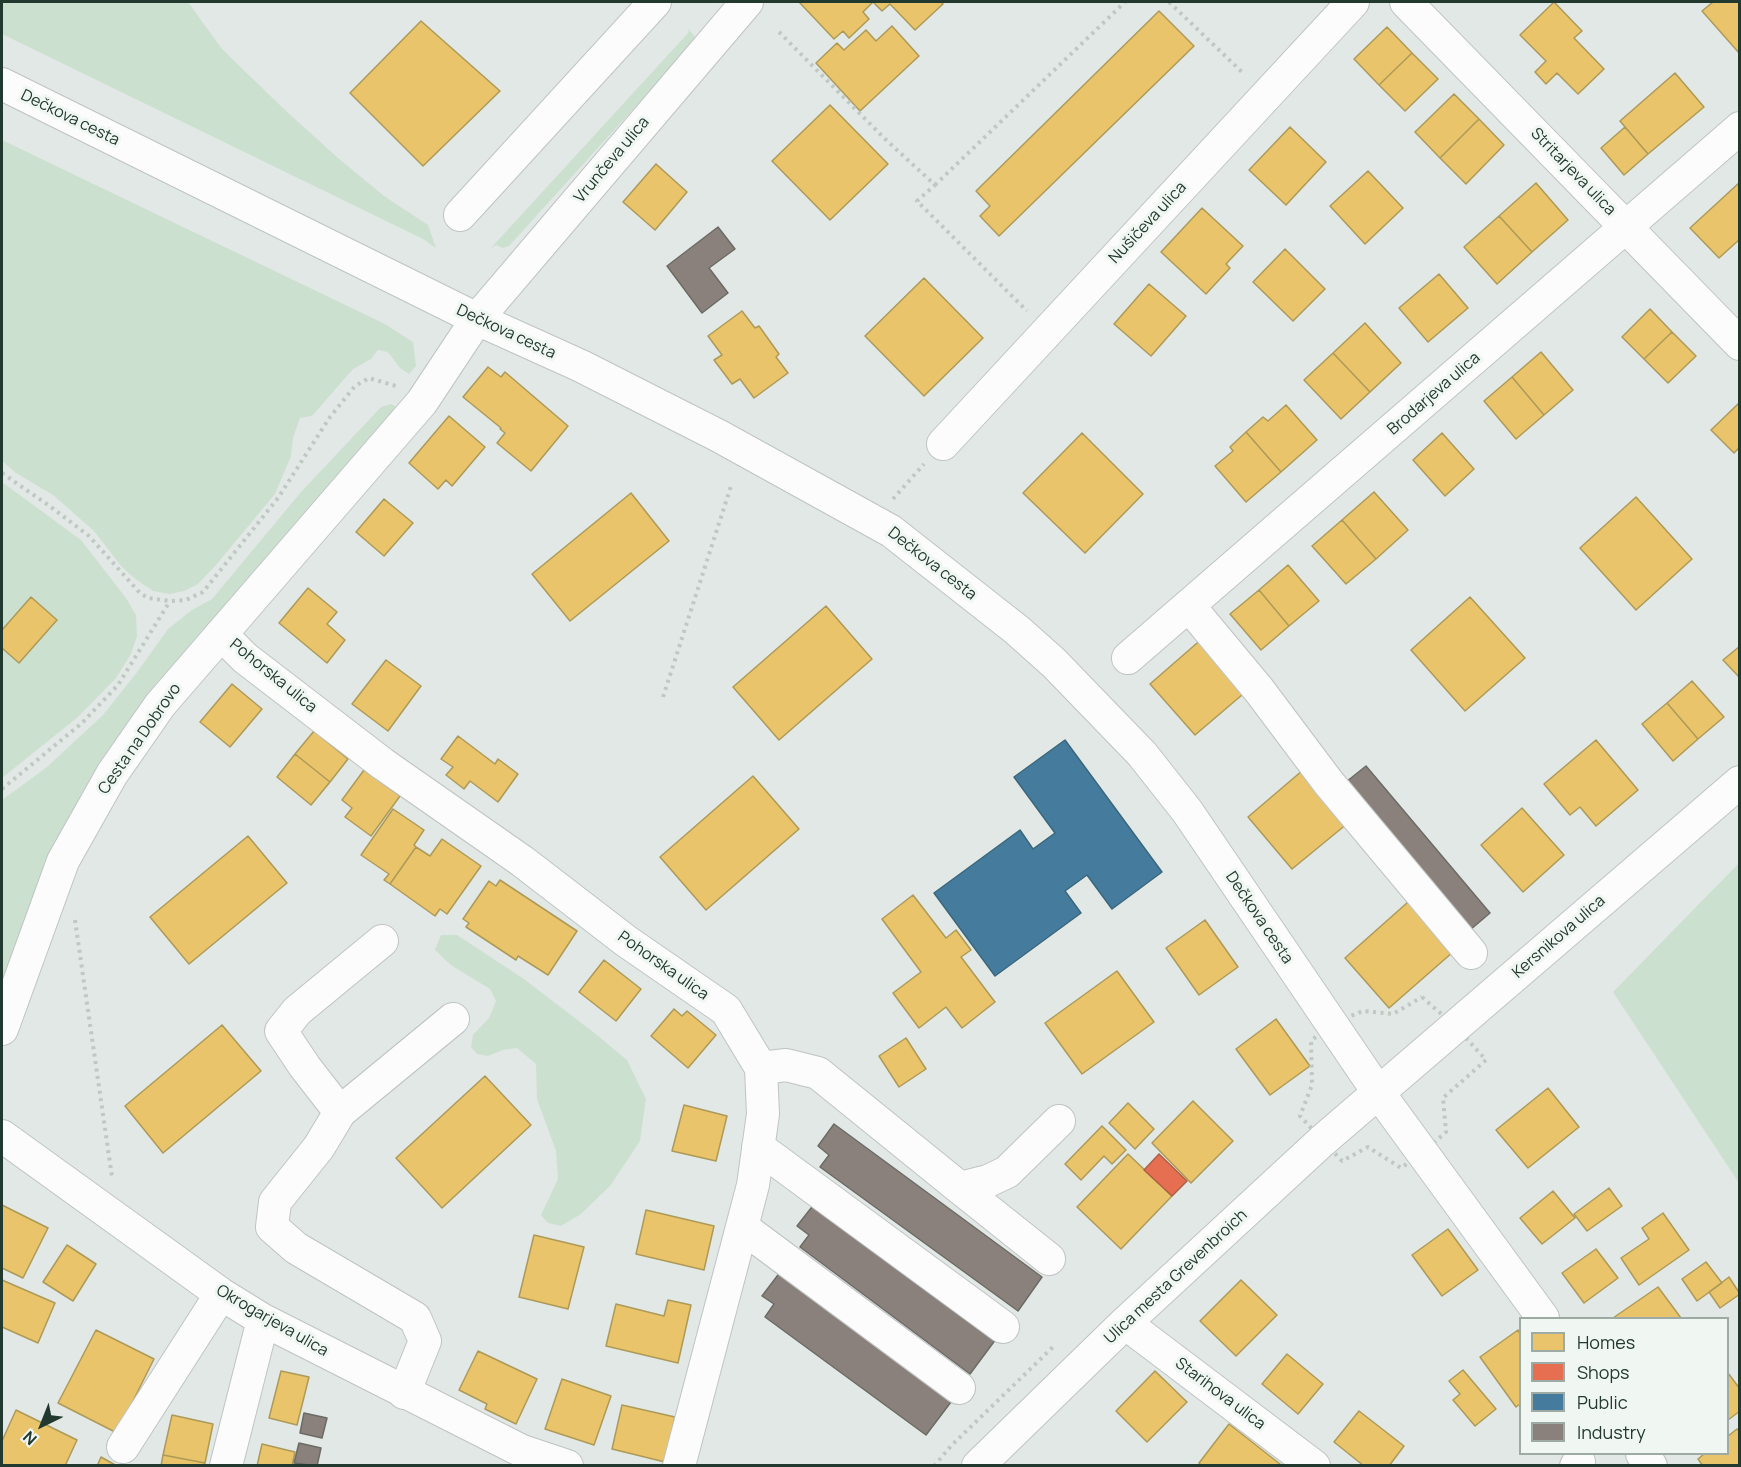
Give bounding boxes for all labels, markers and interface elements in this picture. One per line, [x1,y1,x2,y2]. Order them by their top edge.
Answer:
street label: Dečkova cesta [18,86,122,150]
street label: Vrunčeva ulica [570,113,654,207]
street label: Stritarjeva ulica [1526,124,1620,220]
street label: Nušičeva ulica [1105,178,1191,268]
street label: Dečkova cesta [453,301,559,363]
street label: Brodarjeva ulica [1384,349,1484,439]
street label: Dečkova cesta [884,523,980,605]
street label: Pohorska ulica [226,635,320,717]
street label: Cesta na Dobrovo [95,680,185,798]
street label: Dečkova cesta [1221,868,1297,968]
street label: Kersnikova ulica [1509,892,1609,982]
street label: Pohorska ulica [614,928,712,1004]
street label: Ulica mesta Grevenbroich [1101,1206,1251,1348]
street label: Okrogarjeva ulica [213,1281,331,1361]
legend [1519,1317,1729,1455]
text: Homes [1577,1330,1635,1354]
street label: Starihova ulica [1171,1354,1269,1434]
text: Shops [1577,1360,1629,1384]
text: Public [1577,1390,1628,1414]
north arrow [12,1395,72,1455]
text: Industry [1577,1420,1646,1444]
text: N [18,1426,41,1450]

